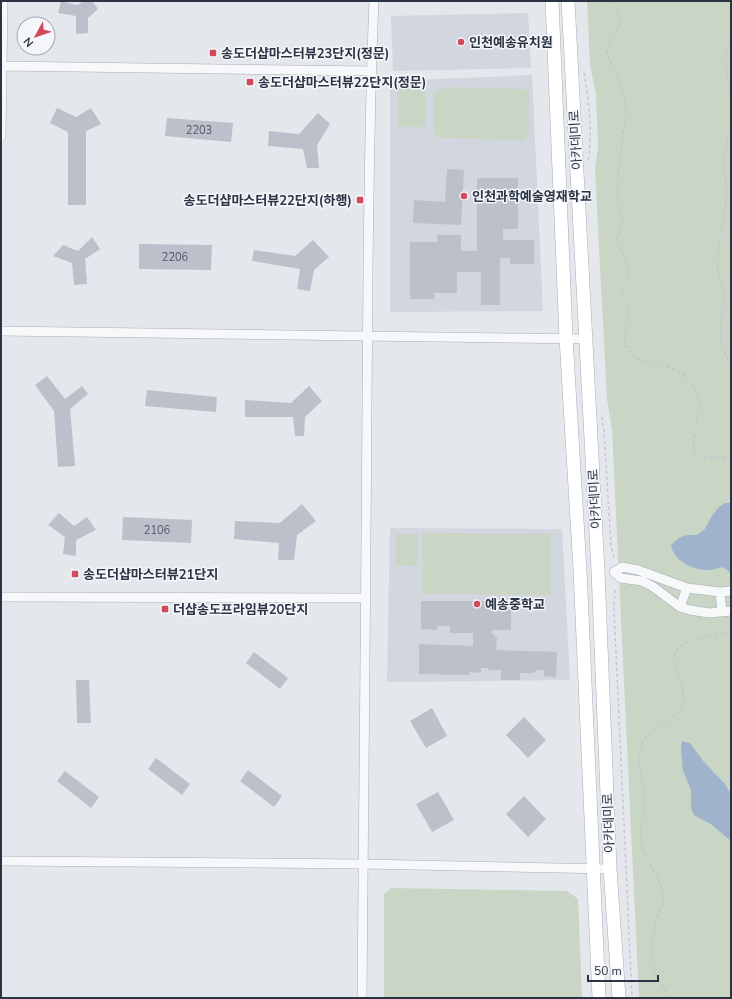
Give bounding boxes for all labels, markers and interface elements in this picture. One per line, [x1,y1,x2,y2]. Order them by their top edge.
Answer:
north arrow [16,16,56,56]
text: N [20,34,37,50]
place label: 인천예송유치원 [469,34,553,52]
marker: 인천예송유치원 [456,37,466,47]
place label: 송도더샵마스터뷰23단지(정문) [221,45,389,63]
marker: 송도더샵마스터뷰23단지(정문) [208,48,218,58]
place label: 송도더샵마스터뷰22단지(정문) [258,74,426,92]
marker: 송도더샵마스터뷰22단지(정문) [245,77,255,87]
street label: 아카데미로 [565,110,587,170]
house number: 2203 [186,123,212,138]
place label: 인천과학예술영재학교 [472,188,592,206]
marker: 인천과학예술영재학교 [459,191,469,201]
place label: 송도더샵마스터뷰22단지(하행) [184,192,352,210]
marker: 송도더샵마스터뷰22단지(하행) [355,195,365,205]
house number: 2206 [162,250,189,265]
street label: 아카데미로 [584,469,606,529]
house number: 2106 [144,523,171,538]
place label: 송도더샵마스터뷰21단지 [83,566,218,584]
marker: 송도더샵마스터뷰21단지 [70,569,80,579]
place label: 예송중학교 [485,596,545,614]
marker: 예송중학교 [472,599,482,609]
place label: 더샵송도프라임뷰20단지 [173,601,308,619]
marker: 더샵송도프라임뷰20단지 [160,604,170,614]
street label: 아카데미로 [599,793,619,853]
scale bar [588,957,658,983]
text: 50 m [594,963,622,979]

